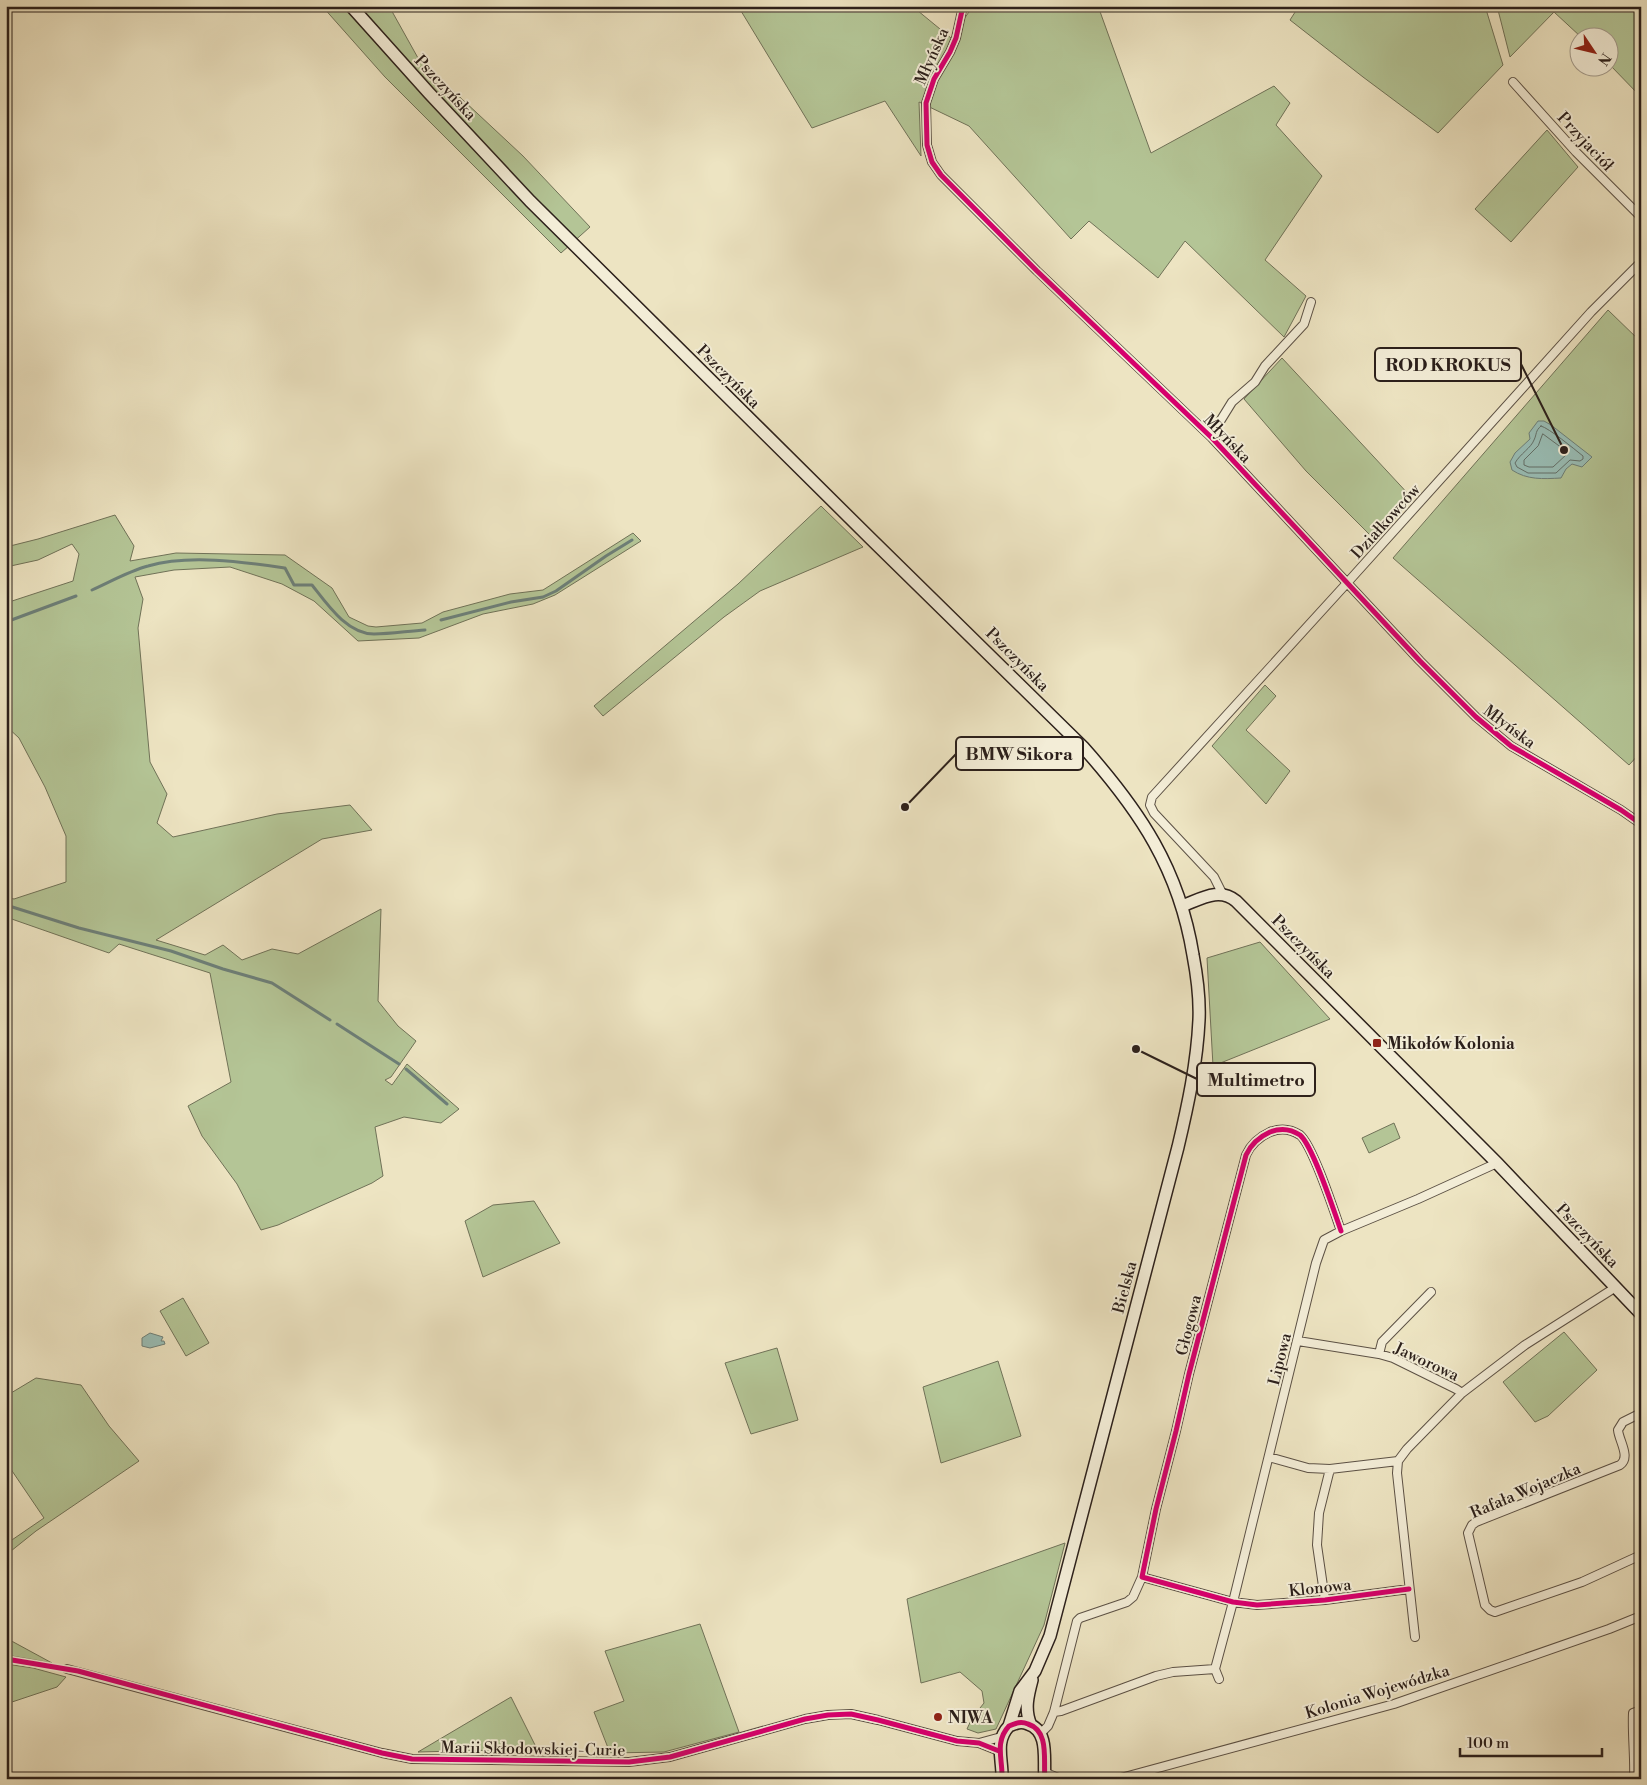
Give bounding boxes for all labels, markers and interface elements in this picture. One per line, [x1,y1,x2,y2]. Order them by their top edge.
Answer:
street label: Młyńska [911,24,954,88]
north arrow [1570,28,1620,78]
text: N [1593,49,1614,69]
street label: Pszczyńska [410,51,481,125]
street label: Przyjaciół [1553,108,1618,176]
street label: Pszczyńska [692,341,765,413]
callout: ROD KROKUS [1375,348,1521,381]
text: ROD KROKUS [1385,354,1511,377]
street label: Młyńska [1199,410,1256,468]
street label: Działkowców [1347,479,1425,563]
street label: Pszczyńska [981,624,1054,696]
street label: Młyńska [1479,701,1540,753]
callout: BMW Sikora [956,737,1083,770]
text: BMW Sikora [965,743,1073,766]
street label: Pszczyńska [1267,911,1340,983]
place label: Mikołów Kolonia [1387,1034,1515,1054]
marker: Mikołów Kolonia [1371,1037,1383,1049]
callout: Multimetro [1197,1063,1315,1096]
text: Multimetro [1207,1069,1305,1092]
street label: Pszczyńska [1552,1199,1624,1273]
street label: Bielska [1108,1258,1142,1317]
street label: Głogowa [1172,1292,1206,1358]
street label: Lipowa [1264,1330,1296,1387]
street label: Jaworowa [1390,1338,1463,1386]
street label: Rafała Wojaczka [1467,1458,1584,1523]
street label: Klonowa [1288,1575,1353,1601]
street label: Kolonia Wojewódzka [1303,1660,1453,1723]
place label: NIWA [948,1708,993,1728]
marker: NIWA [932,1711,944,1723]
scale bar [1460,1725,1602,1757]
text: 100 m [1467,1734,1509,1753]
street label: Marii Skłodowskiej-Curie [440,1737,626,1761]

